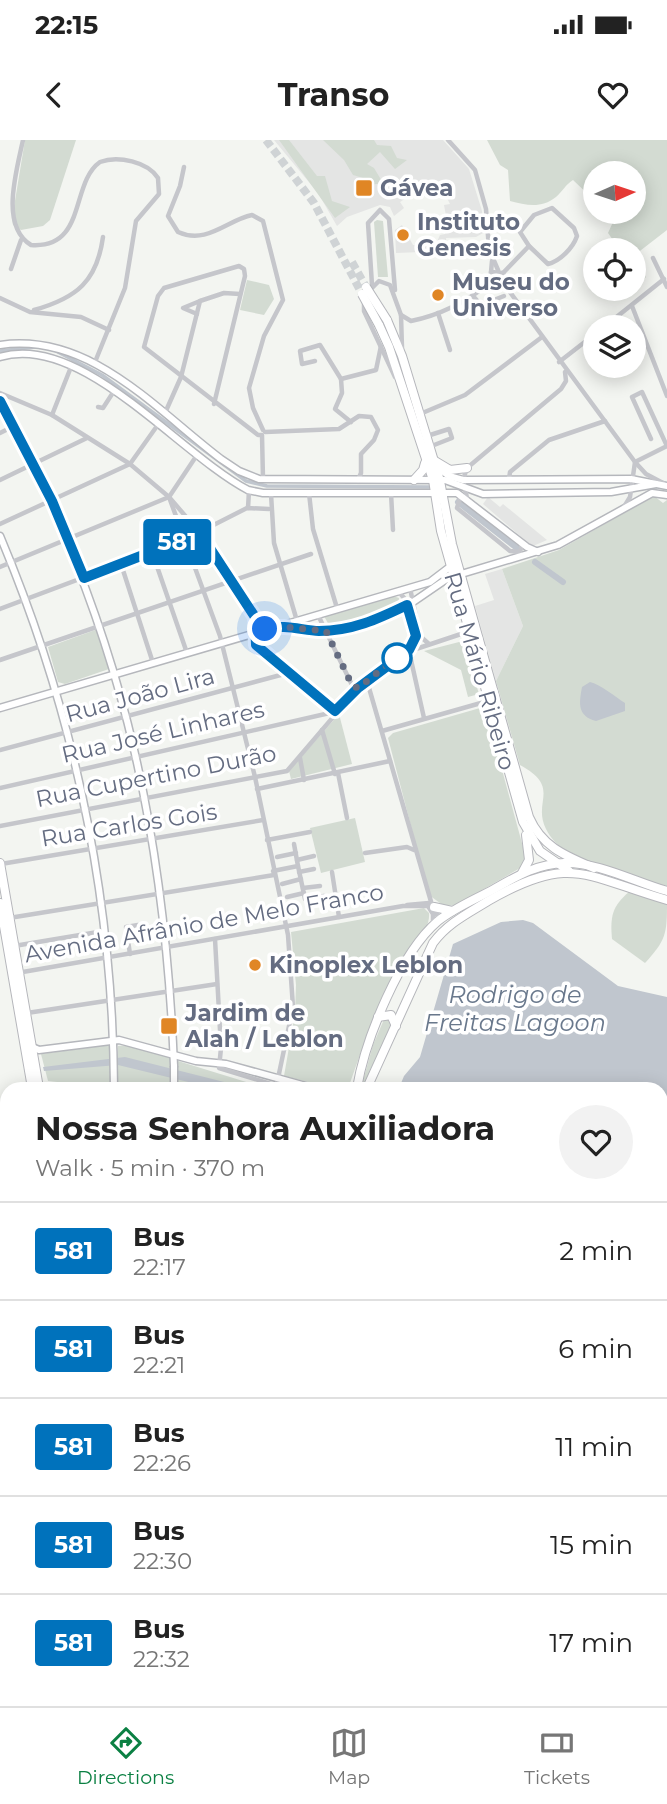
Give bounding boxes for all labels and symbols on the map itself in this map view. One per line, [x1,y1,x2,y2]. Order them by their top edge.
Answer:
north arrow [583,161,646,224]
place label: Gávea [380,174,453,202]
marker: Gávea [354,178,374,198]
place label: Instituto Genesis [417,208,520,262]
marker: Instituto Genesis [395,227,411,243]
place label: Museu do Universo [452,268,570,322]
marker: Museu do Universo [430,287,446,303]
line badge: 581 [137,519,217,565]
street label: Rua Mário Ribeiro [438,569,522,773]
your location [247,611,282,646]
unlabelled marker [382,643,412,673]
street label: Rua João Lira [62,662,218,728]
street label: Rua José Linhares [59,695,267,769]
street label: Rua Cupertino Durão [33,739,279,813]
street label: Rua Carlos Gois [39,797,219,853]
street label: Avenida Afrânio de Melo Franco [22,878,386,968]
place label: Kinoplex Leblon [269,951,463,979]
marker: Kinoplex Leblon [247,957,263,973]
water label: Rodrigo de Freitas Lagoon [424,980,606,1037]
place label: Jardim de Alah / Leblon [184,999,344,1053]
marker: Jardim de Alah / Leblon [159,1016,179,1036]

